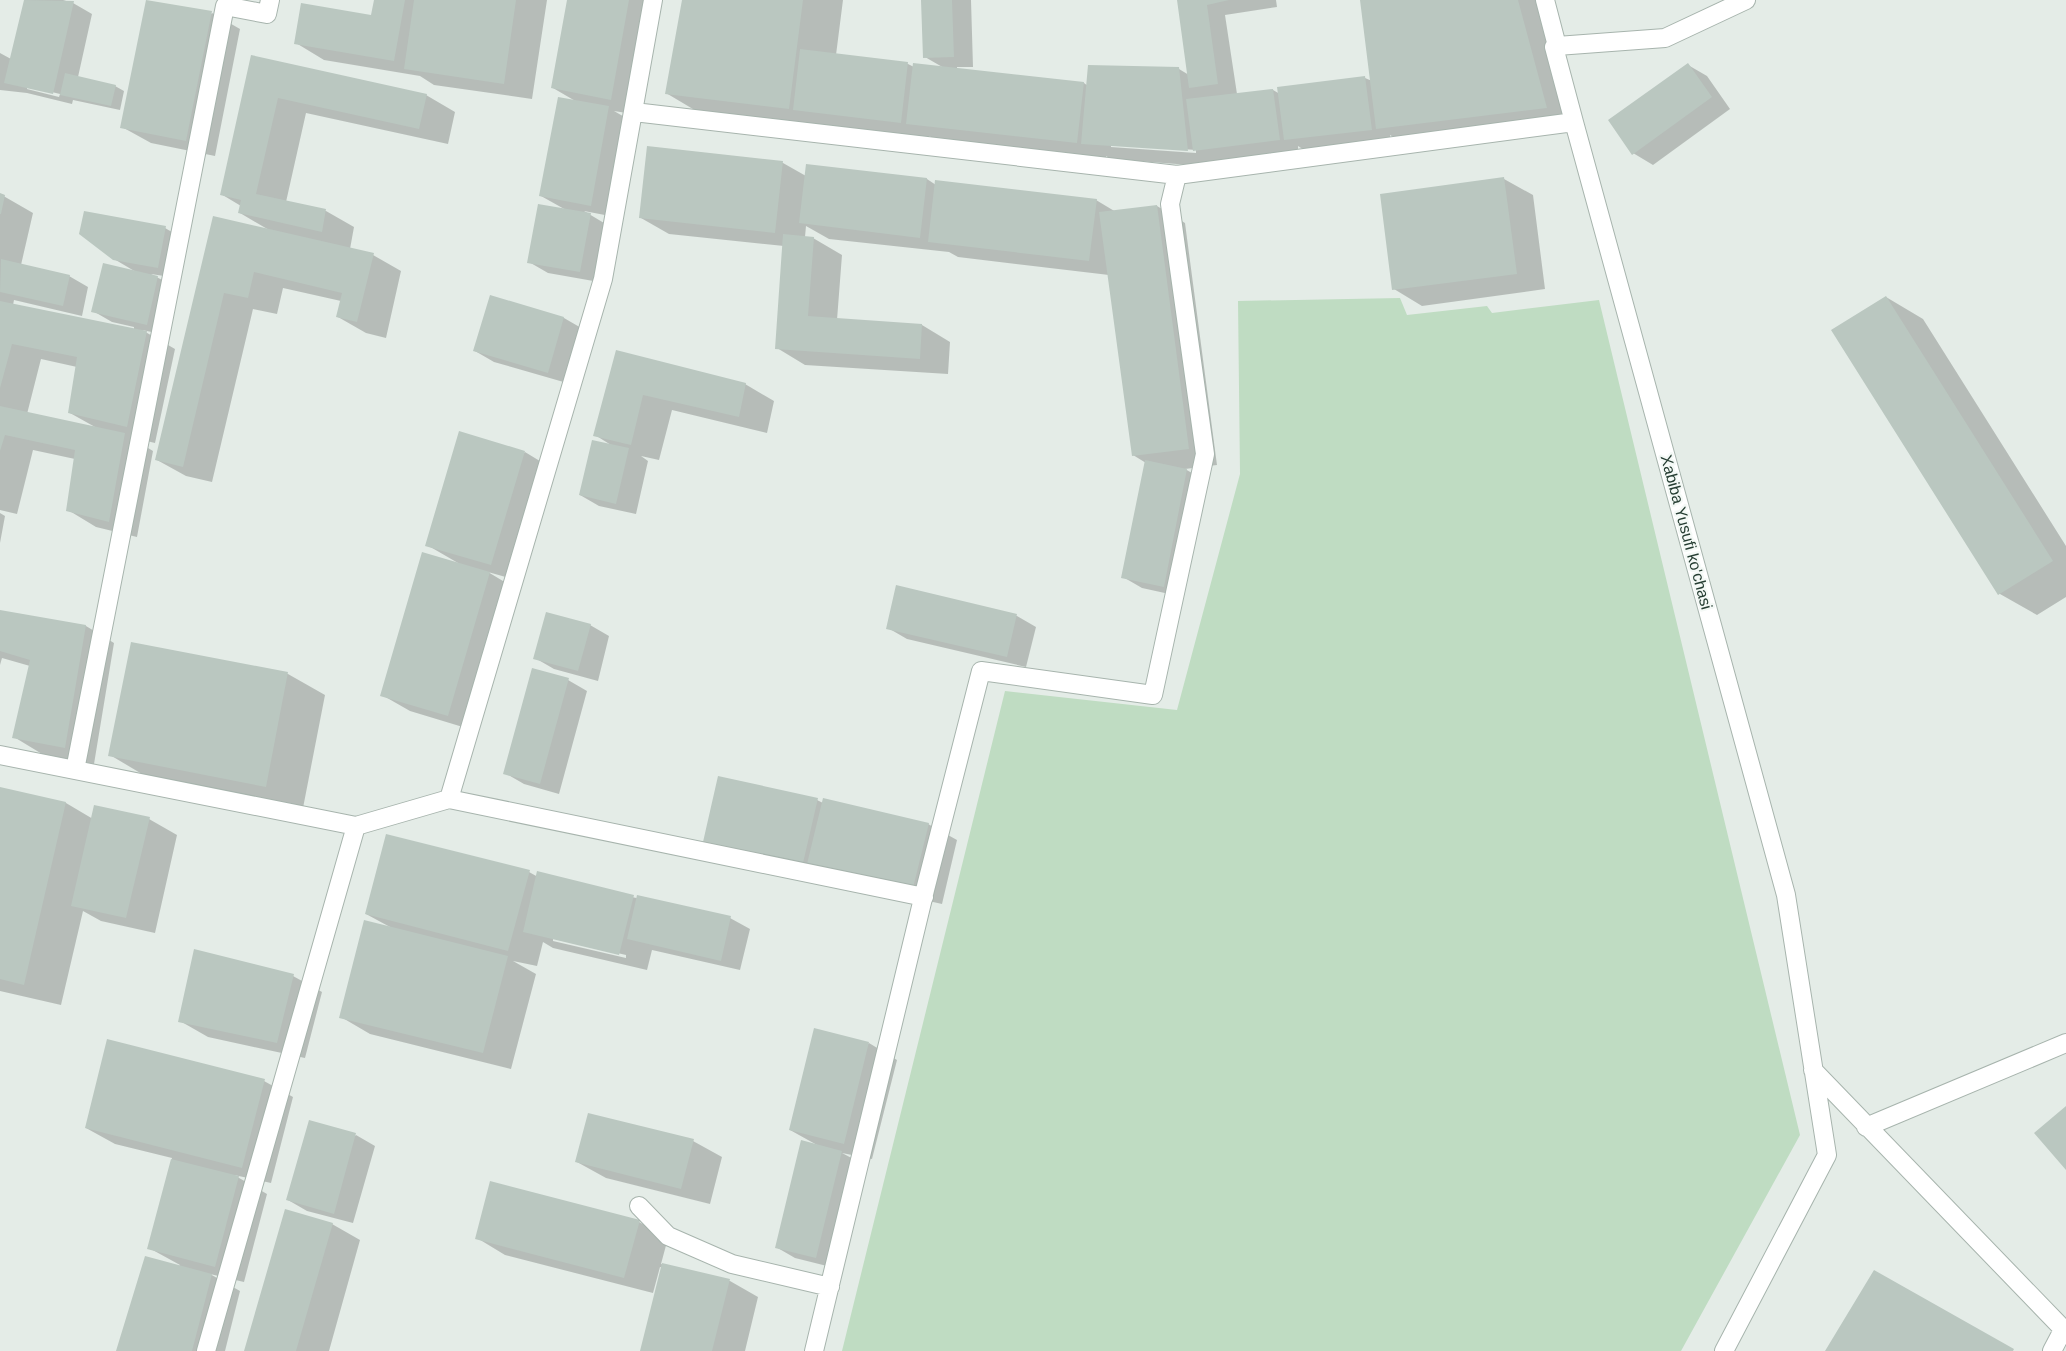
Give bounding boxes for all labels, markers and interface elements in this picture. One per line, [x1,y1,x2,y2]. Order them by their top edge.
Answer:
street label: Xabiba Yusufi ko'chasi [1658,453,1715,611]

